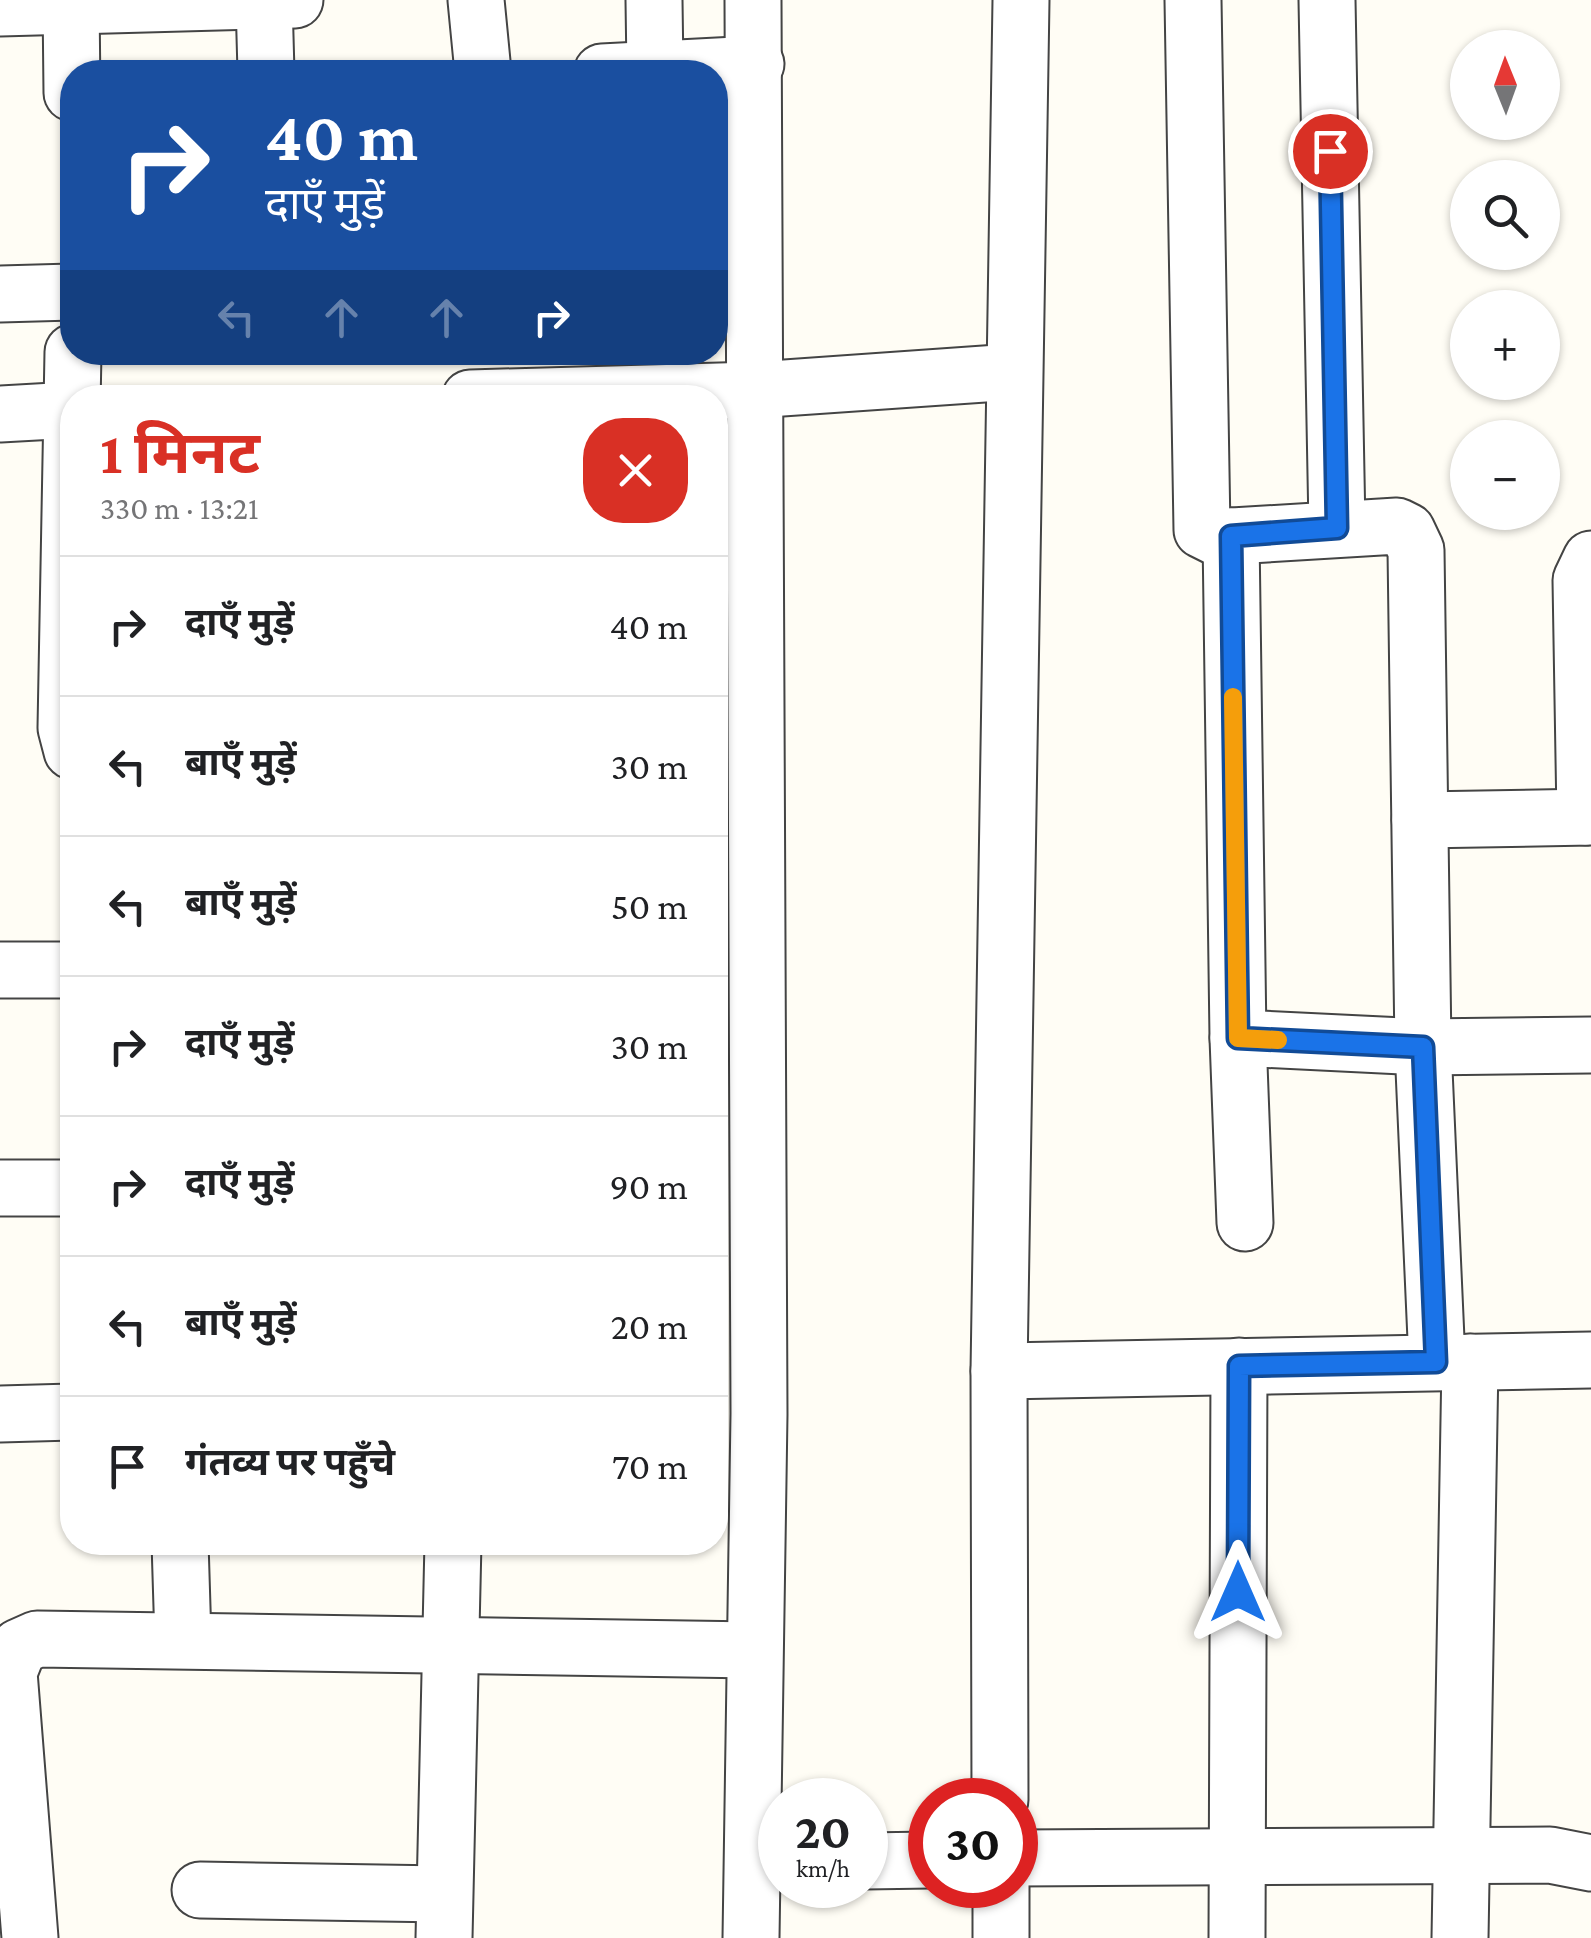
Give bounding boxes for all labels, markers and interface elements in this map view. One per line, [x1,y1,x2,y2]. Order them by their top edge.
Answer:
north arrow [1450,30,1560,140]
map controls [1450,30,1560,530]
text: 40 m [265,97,418,175]
icon: right [100,100,230,230]
pin [1288,109,1373,194]
icon: arrive [1303,124,1358,179]
button: search [1450,160,1560,270]
text: दाएँ मुड़ें [265,179,385,229]
icon: left [209,290,264,345]
icon: ahead [314,290,369,345]
icon: ahead [419,290,474,345]
icon: right [524,290,579,345]
button: + [1450,290,1560,400]
button: close [583,418,688,523]
text: 1 मिनट [100,419,260,486]
button: − [1450,420,1560,530]
text: 330 m · 13:21 [100,490,259,526]
icon: right [100,599,155,654]
text: दाएँ मुड़ें [185,601,294,643]
text: 40 m [609,605,688,647]
icon: left [100,739,155,794]
text: बाएँ मुड़ें [185,741,297,783]
text: 30 m [611,745,688,787]
icon: left [100,879,155,934]
text: बाएँ मुड़ें [185,881,297,923]
text: 50 m [611,885,688,927]
icon: right [100,1019,155,1074]
text: दाएँ मुड़ें [185,1021,294,1063]
text: 30 m [611,1025,688,1067]
icon: right [100,1159,155,1214]
text: दाएँ मुड़ें [185,1161,294,1203]
text: 90 m [610,1165,688,1207]
icon: left [100,1299,155,1354]
text: बाएँ मुड़ें [185,1301,297,1343]
text: 20 m [611,1305,688,1347]
icon: arrive [100,1439,155,1494]
text: गंतव्य पर पहुँचे [185,1441,395,1483]
text: 70 m [612,1445,688,1487]
position arrow [1186,1540,1290,1644]
speed limit sign: 30 [908,1778,1038,1908]
text: 20 [795,1803,851,1859]
text: km/h [796,1855,850,1882]

